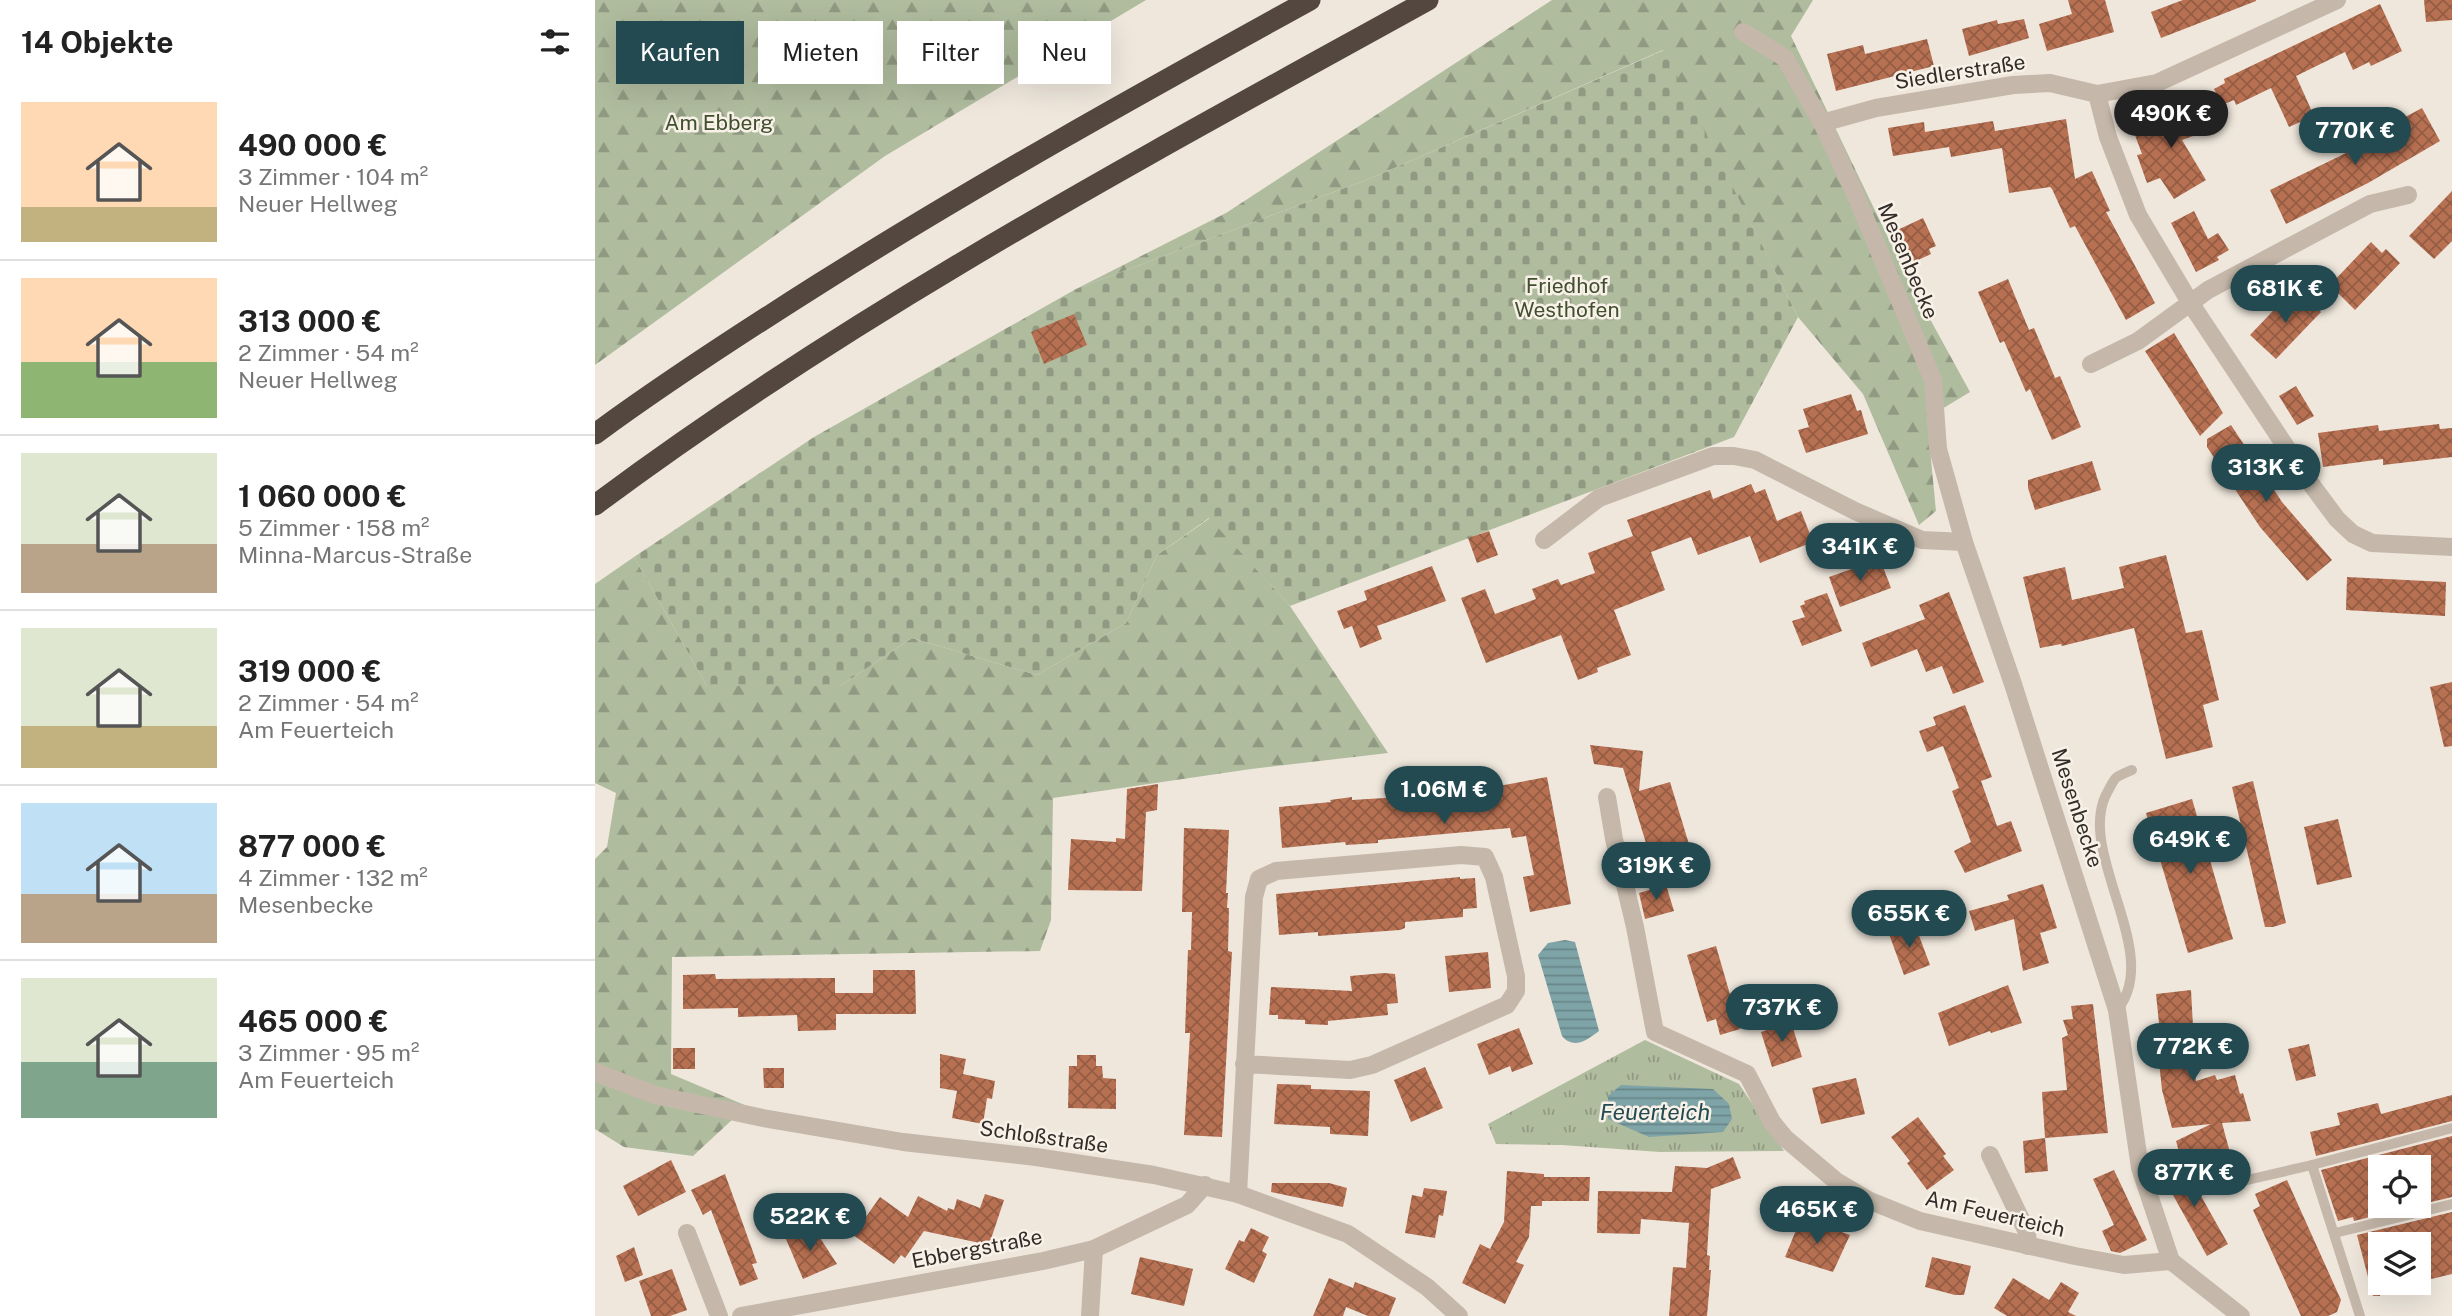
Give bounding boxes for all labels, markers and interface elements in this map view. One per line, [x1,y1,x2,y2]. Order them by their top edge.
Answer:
chip: Kaufen [616,21,744,84]
chip: Mieten [758,21,883,84]
chip: Filter [897,21,1004,84]
chip: Neu [1018,21,1111,84]
icon: filters [536,23,574,61]
text: 14 Objekte [21,24,174,60]
street label: Siedlerstraße [1893,49,2027,94]
pin: 490K € [2114,90,2228,150]
text: 490K € [2130,99,2212,126]
pin: 770K € [2298,108,2412,167]
park label: Am Ebberg [665,110,773,135]
text: 770K € [2315,116,2395,143]
text: 490 000 € [238,127,388,163]
icon: home [77,130,161,214]
text: 3 Zimmer · 104 m² [238,163,428,190]
text: Neuer Hellweg [238,190,398,217]
street label: Mesenbecke [1873,199,1944,323]
pin: 681K € [2228,266,2342,325]
park label: Friedhof Westhofen [1514,273,1620,322]
text: 681K € [2246,274,2324,301]
text: 313 000 € [238,303,382,339]
icon: home [77,306,161,390]
text: 2 Zimmer · 54 m² [238,339,419,366]
text: Neuer Hellweg [238,366,398,393]
pin: 313K € [2209,444,2323,504]
text: 313K € [2227,453,2305,480]
text: 1 060 000 € [238,478,407,514]
icon: home [77,481,161,565]
text: 5 Zimmer · 158 m² [238,514,429,541]
pin: 341K € [1803,524,1917,583]
text: 341K € [1822,532,1898,559]
text: Minna-Marcus-Straße [238,541,472,568]
text: 319 000 € [238,653,381,689]
icon: home [77,656,161,740]
text: 2 Zimmer · 54 m² [238,689,419,716]
text: Am Feuerteich [238,716,394,743]
street label: Mesenbecke [2046,745,2108,871]
pin: 1.06M € [1379,766,1509,826]
text: 1.06M € [1400,775,1488,802]
pin: 649K € [2133,816,2247,876]
text: 649K € [2149,825,2231,852]
text: 877 000 € [238,828,386,864]
icon: home [77,831,161,915]
pin: 319K € [1599,842,1713,902]
text: 319K € [1618,851,1694,878]
text: 4 Zimmer · 132 m² [238,864,428,891]
pin: 655K € [1852,890,1966,950]
text: Mesenbecke [238,891,374,918]
text: 655K € [1868,899,1950,926]
pin: 737K € [1725,984,1839,1044]
text: 737K € [1742,993,1822,1020]
text: 465 000 € [238,1003,389,1039]
icon: home [77,1006,161,1090]
pin: 772K € [2136,1024,2250,1083]
text: 772K € [2153,1032,2233,1059]
text: 3 Zimmer · 95 m² [238,1039,419,1066]
text: Am Feuerteich [238,1066,394,1093]
water label: Feuerteich [1600,1098,1710,1125]
street label: Schloßstraße [978,1115,1110,1158]
pin: 877K € [2137,1150,2251,1209]
map controls [2368,1155,2431,1295]
button: locate [2368,1155,2431,1218]
text: 877K € [2154,1158,2234,1185]
street label: Am Feuerteich [1923,1185,2067,1242]
pin: 465K € [1760,1186,1874,1246]
pin: 522K € [753,1194,867,1253]
text: 465K € [1776,1195,1858,1222]
text: 522K € [769,1202,851,1229]
street label: Ebbergstraße [909,1224,1044,1273]
button: layers [2368,1232,2431,1295]

